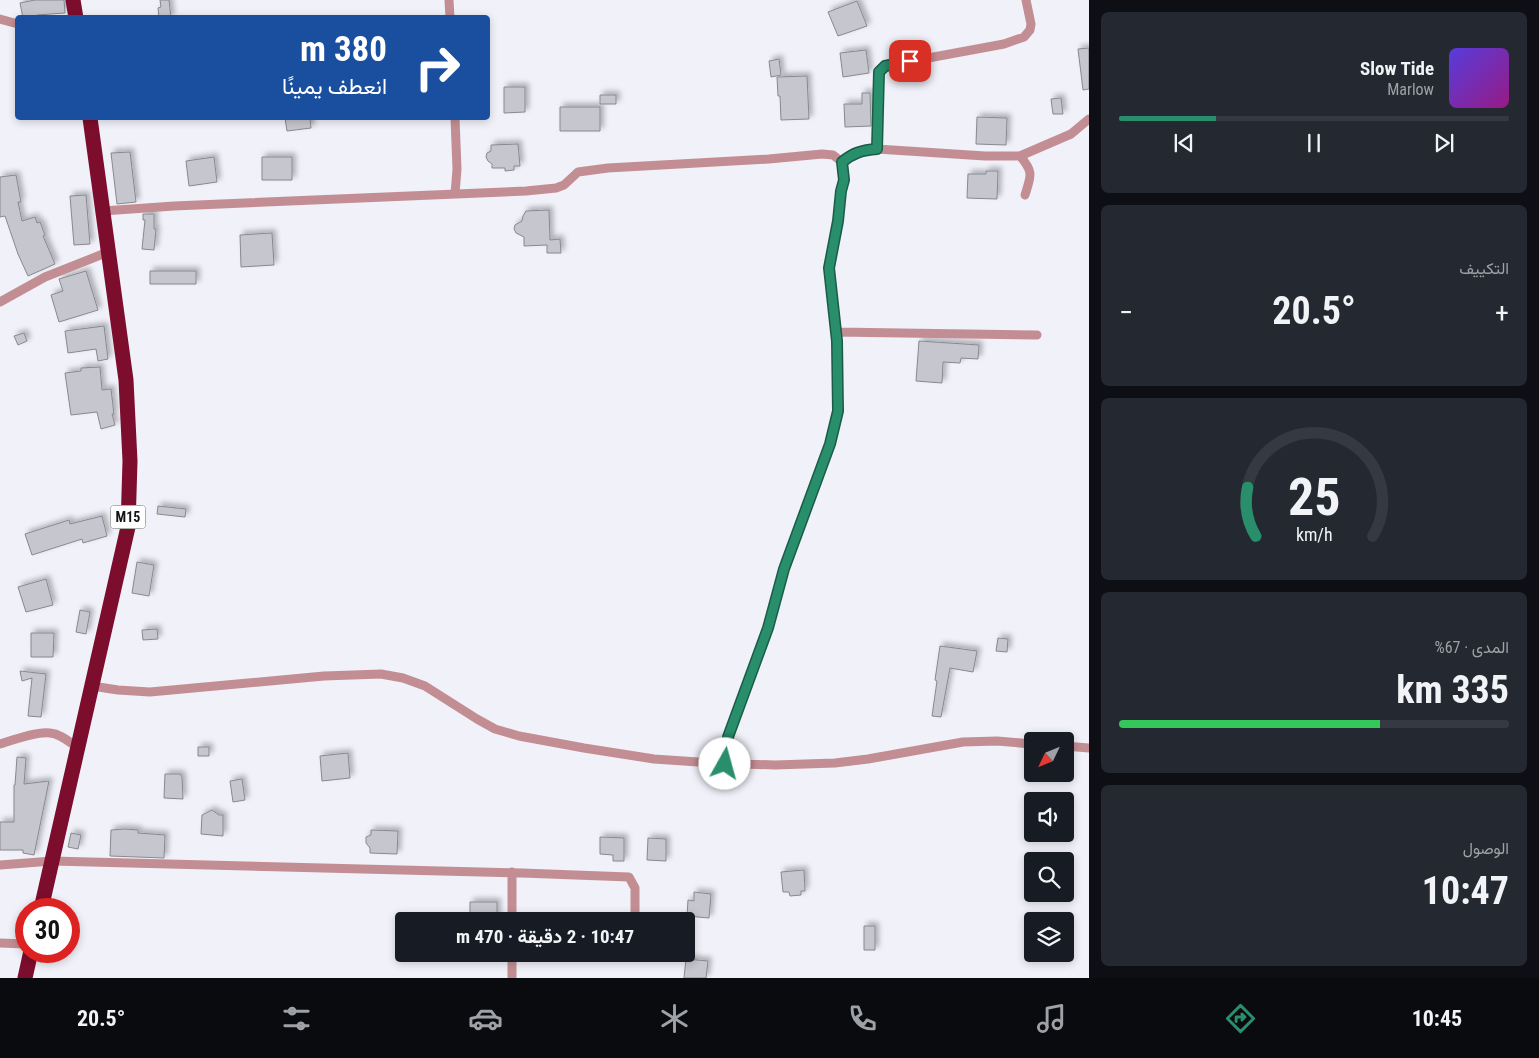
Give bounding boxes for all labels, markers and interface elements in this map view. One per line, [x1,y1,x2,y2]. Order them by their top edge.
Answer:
text: 380 m [300,29,387,70]
icon: right [405,35,470,100]
pin [889,40,931,82]
icon: arrive [896,47,924,75]
text: Slow Tide [1360,57,1434,80]
text: انعطف يمينًا [282,74,387,99]
text: Marlow [1387,80,1434,99]
icon: previous [1170,129,1198,157]
icon: pause [1300,129,1328,157]
icon: next [1430,129,1458,157]
text: التكييف [1459,259,1509,278]
text: 20.5° [1272,289,1356,333]
text: − [1119,296,1133,329]
text: + [1495,296,1509,329]
text: 25 [1288,467,1340,528]
road number: M15 [110,506,146,528]
text: km/h [1296,524,1332,545]
text: المدى · 67% [1435,638,1509,657]
text: 335 km [1396,668,1509,712]
north arrow [1024,732,1074,782]
map controls [1024,732,1074,962]
position arrow [698,737,750,789]
button: sound [1024,792,1074,842]
text: الوصول [1463,839,1509,858]
button: search [1024,852,1074,902]
text: 10:47 [1422,869,1509,913]
speed limit sign: 30 [15,898,80,963]
button: layers [1024,912,1074,962]
text: 10:47 · 2 دقيقة · 470 m [456,925,634,948]
icon: filters [279,1001,314,1036]
icon: car [468,1001,503,1036]
icon: climate [657,1001,692,1036]
icon: phone [845,1001,880,1036]
icon: music [1034,1001,1069,1036]
icon: directions [1223,1001,1258,1036]
text: 20.5° [77,1006,125,1031]
text: 10:45 [1412,1006,1462,1031]

